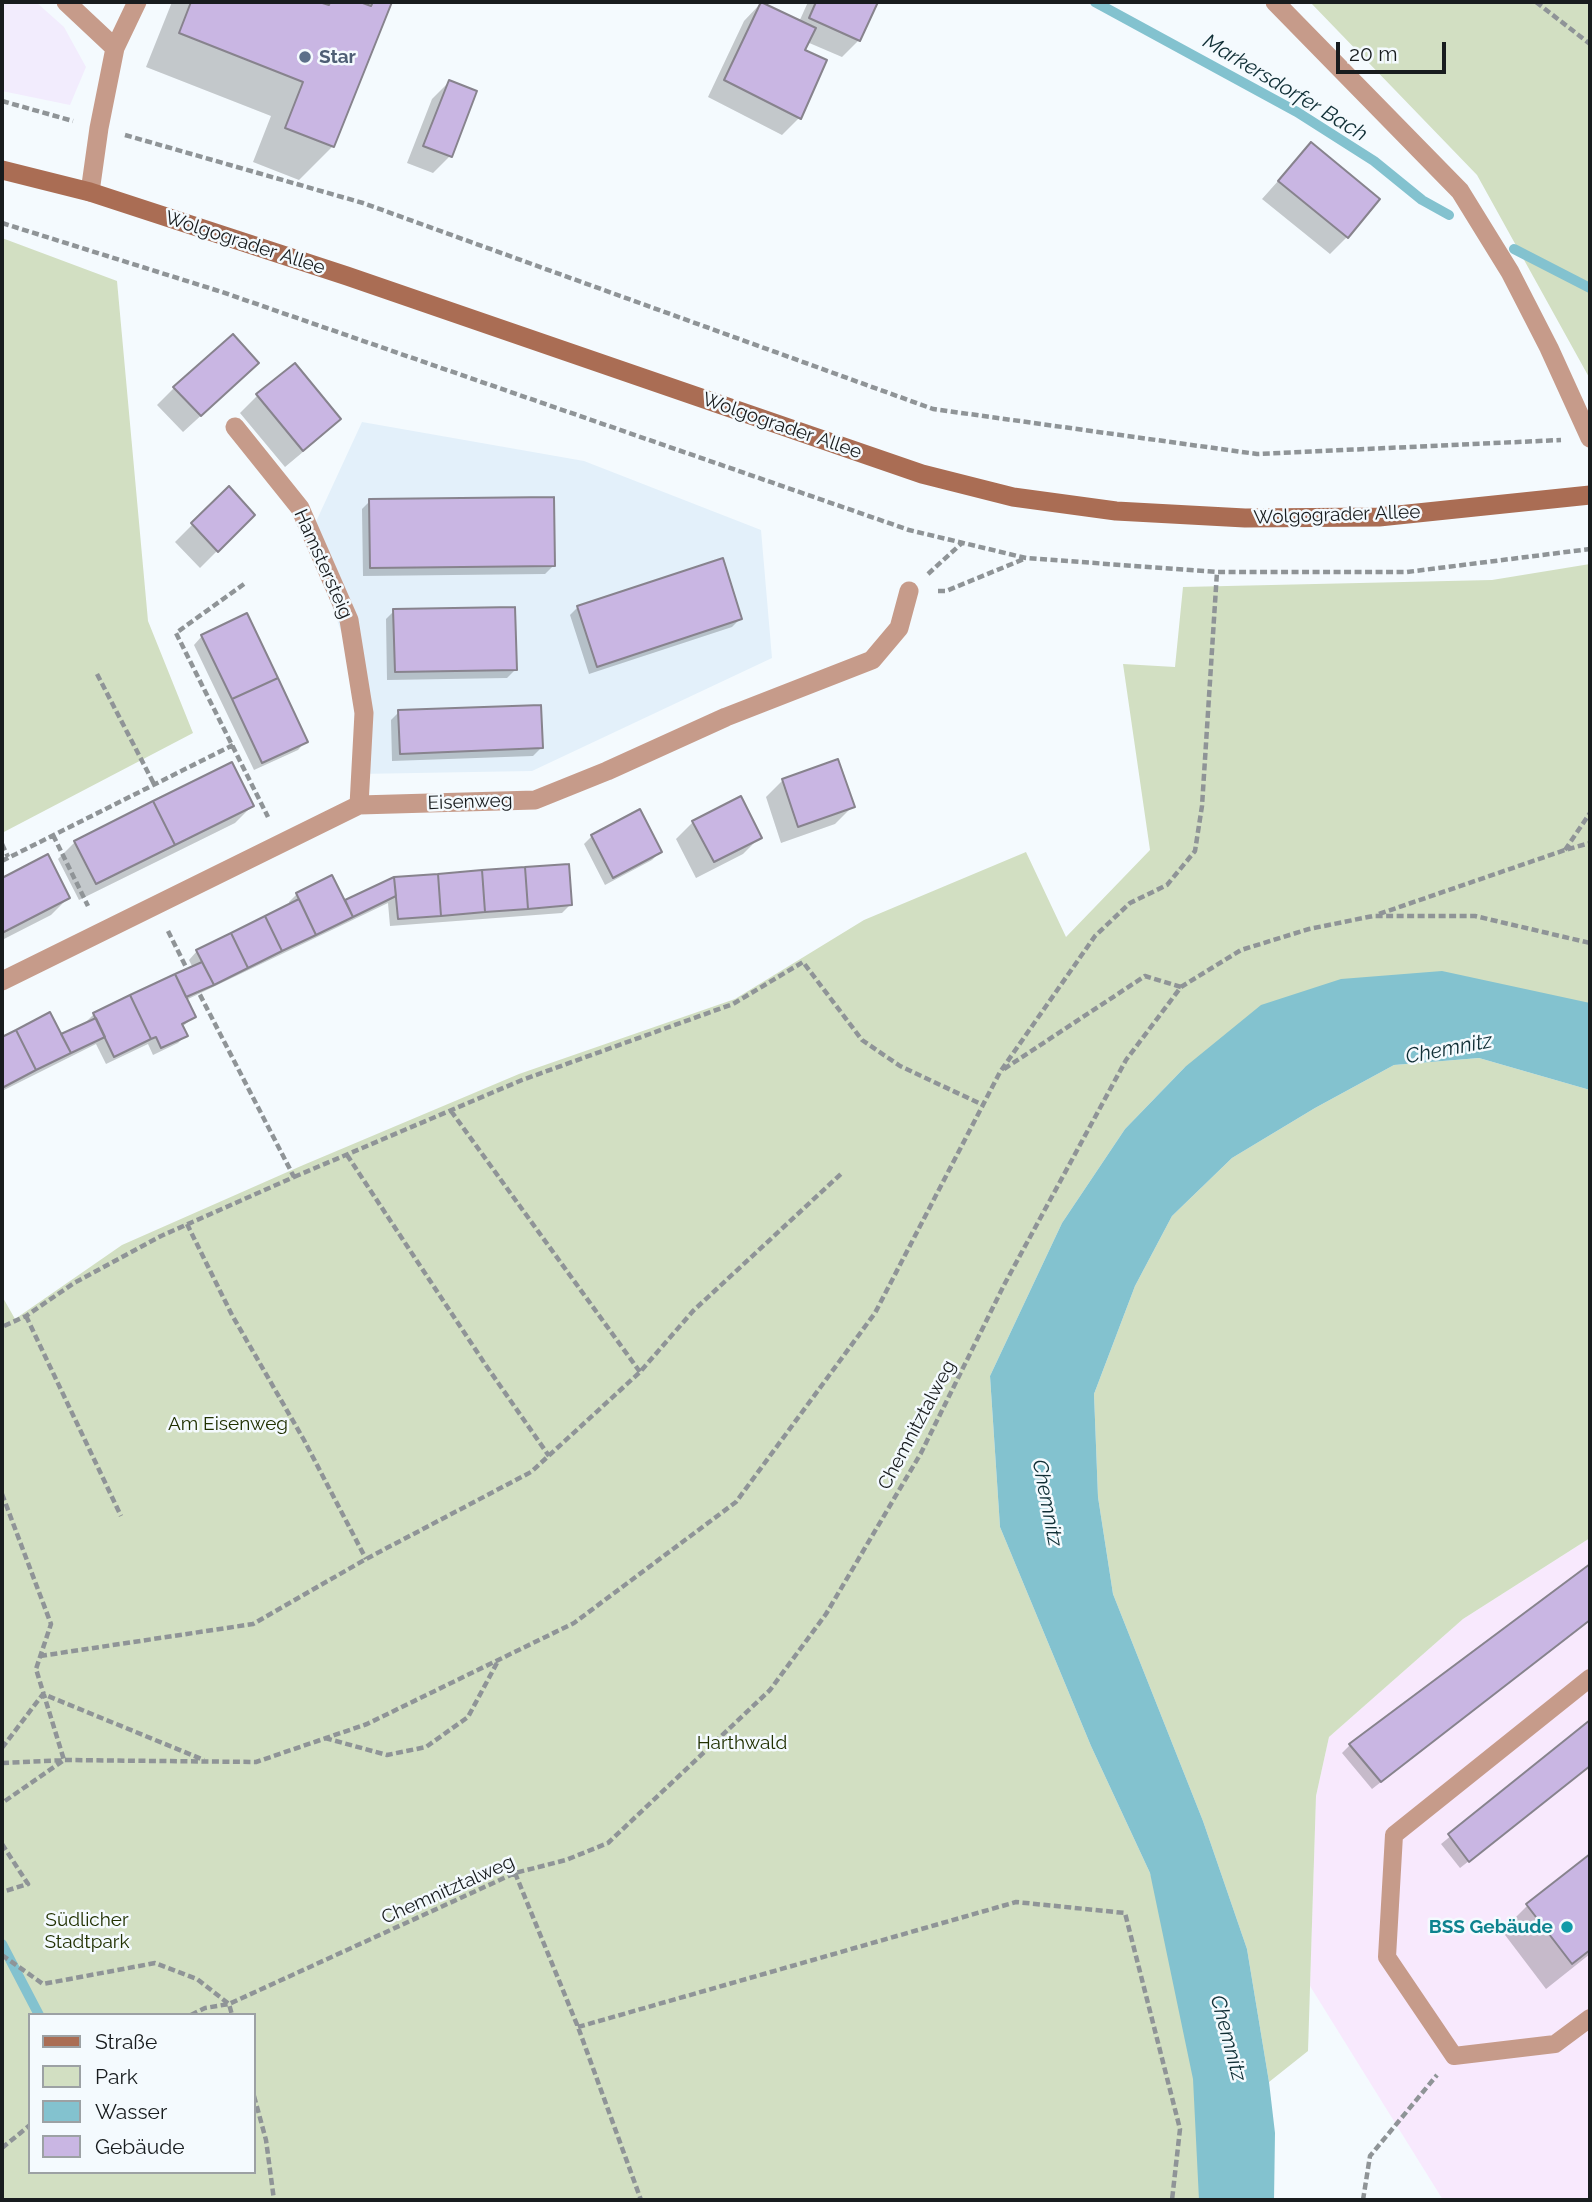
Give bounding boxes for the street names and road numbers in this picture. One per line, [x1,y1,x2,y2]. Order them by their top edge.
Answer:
street label: Wolgograder Allee [162,206,328,280]
street label: Wolgograder Allee [699,388,865,464]
street label: Wolgograder Allee [1253,501,1421,529]
street label: Hamstersteig [289,506,357,622]
street label: Eisenweg [427,789,513,815]
street label: Chemnitztalweg [873,1356,961,1494]
street label: Chemnitztalweg [378,1850,518,1930]

